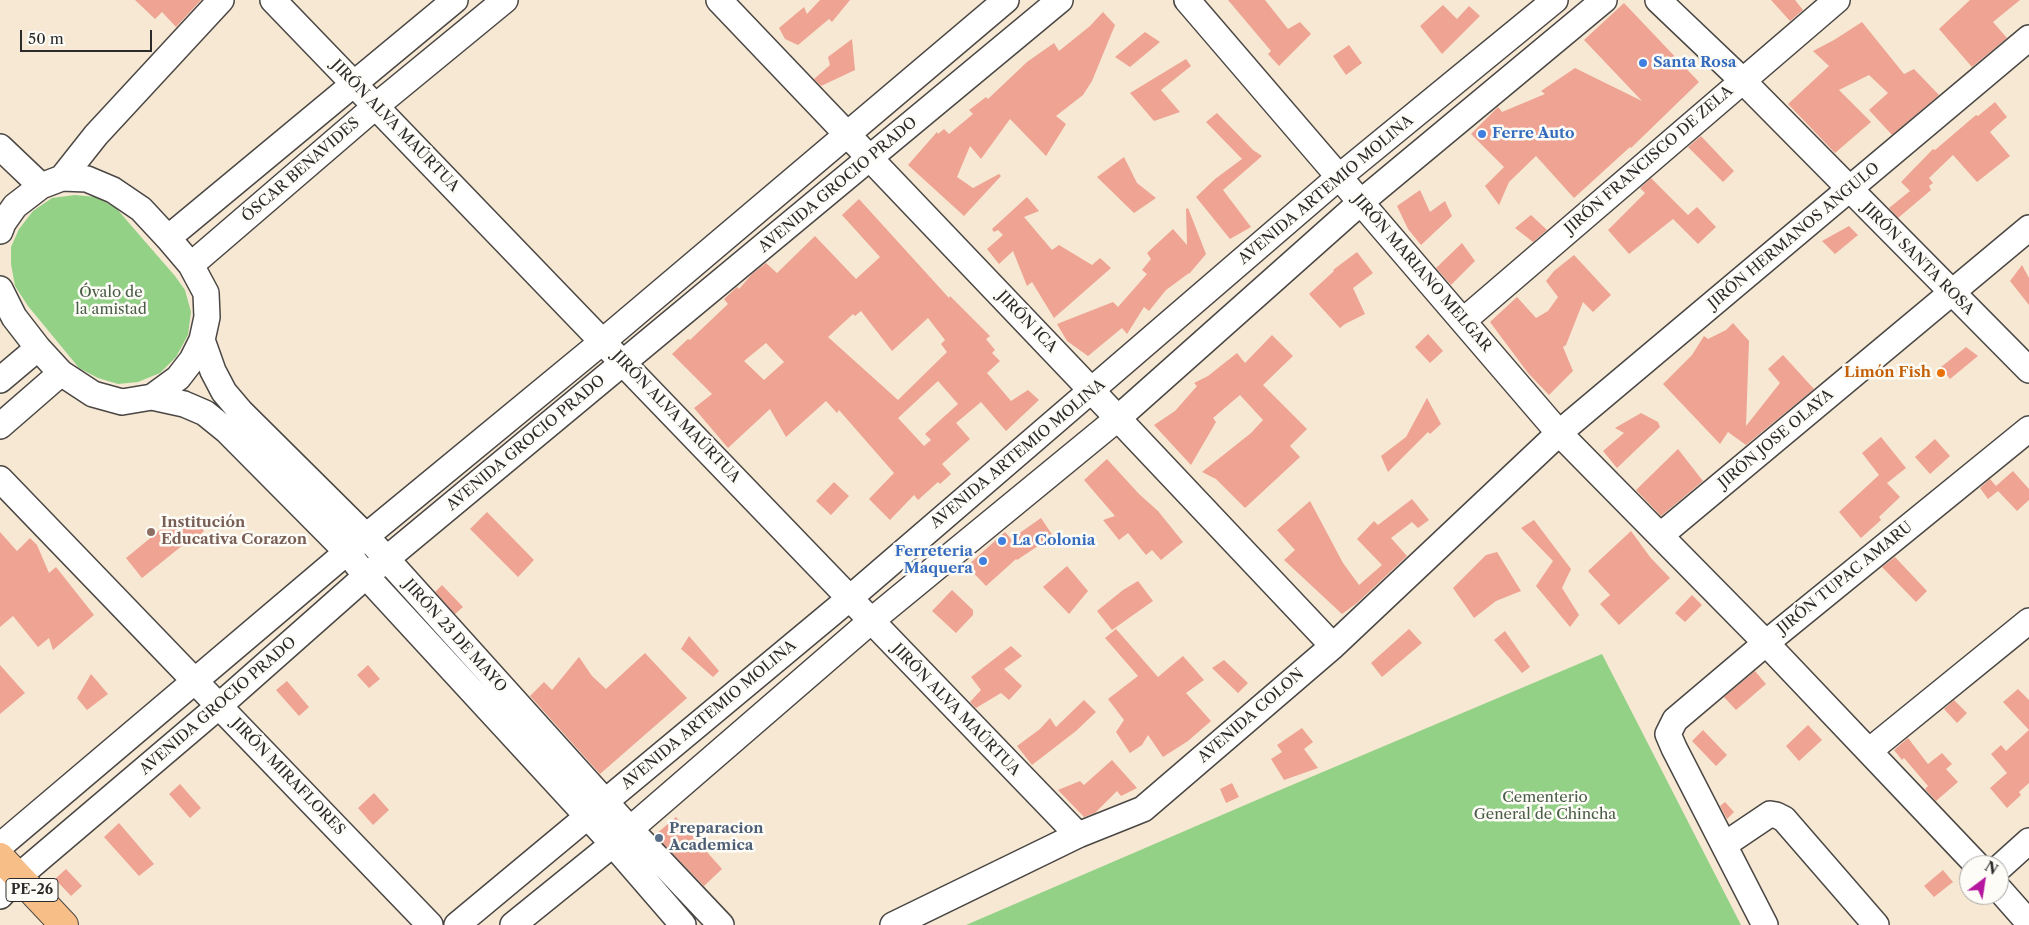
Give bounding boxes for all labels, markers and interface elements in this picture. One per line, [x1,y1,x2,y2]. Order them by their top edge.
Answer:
scale bar [22,20,155,52]
text: 50 m [28,29,64,48]
place label: Santa Rosa [1653,54,1737,72]
street label: JIRÓN ALVA MAÚRTUA [327,56,463,196]
marker: Santa Rosa [1637,57,1649,69]
street label: JIRÓN FRANCISCO DE ZELA [1561,82,1737,238]
street label: AVENIDA ARTEMIO MOLINA [1235,112,1417,268]
street label: AVENIDA GROCIO PRADO [755,113,921,257]
street label: ÓSCAR BENAVIDES [239,114,363,226]
place label: Ferre Auto [1492,125,1575,143]
marker: Ferre Auto [1476,128,1488,140]
street label: JIRÓN HERMANOS ANGULO [1705,159,1883,313]
street label: JIRÓN MARIANO MELGAR [1349,191,1495,355]
street label: JIRÓN SANTA ROSA [1858,199,1978,319]
park label: Óvalo de la amistad [75,284,147,319]
street label: JIRÓN ICA [993,287,1061,357]
street label: JIRÓN ALVA MAÚRTUA [608,347,744,487]
place label: Limón Fish [1844,364,1931,382]
marker: Limón Fish [1935,367,1947,379]
street label: AVENIDA GROCIO PRADO [443,371,609,515]
street label: AVENIDA ARTEMIO MOLINA [927,376,1109,532]
street label: JIRÓN JOSE OLAYA [1715,386,1837,492]
place label: Institución Educativa Corazon [161,514,307,549]
street label: JIRÓN TUPAC AMARU [1774,518,1916,638]
marker: Institución Educativa Corazon [145,526,157,538]
place label: La Colonia [1012,532,1096,550]
marker: La Colonia [996,535,1008,547]
place label: Ferreteria Maquera [895,543,973,578]
marker: Ferreteria Maquera [977,555,989,567]
street label: JIRÓN 23 DE MAYO [400,576,510,696]
street label: AVENIDA GROCIO PRADO [136,633,300,779]
street label: AVENIDA ARTEMIO MOLINA [618,637,800,793]
street label: JIRÓN ALVA MAÚRTUA [888,640,1024,780]
street label: AVENIDA COLON [1194,665,1308,767]
street label: JIRÓN MIRAFLORES [227,715,349,839]
park label: Cementerio General de Chincha [1474,789,1616,824]
place label: Preparacion Academica [669,820,763,855]
marker: Preparacion Academica [653,832,665,844]
north arrow [1959,855,2009,905]
text: N [1981,857,2001,879]
road number: PE-26 [6,878,58,902]

